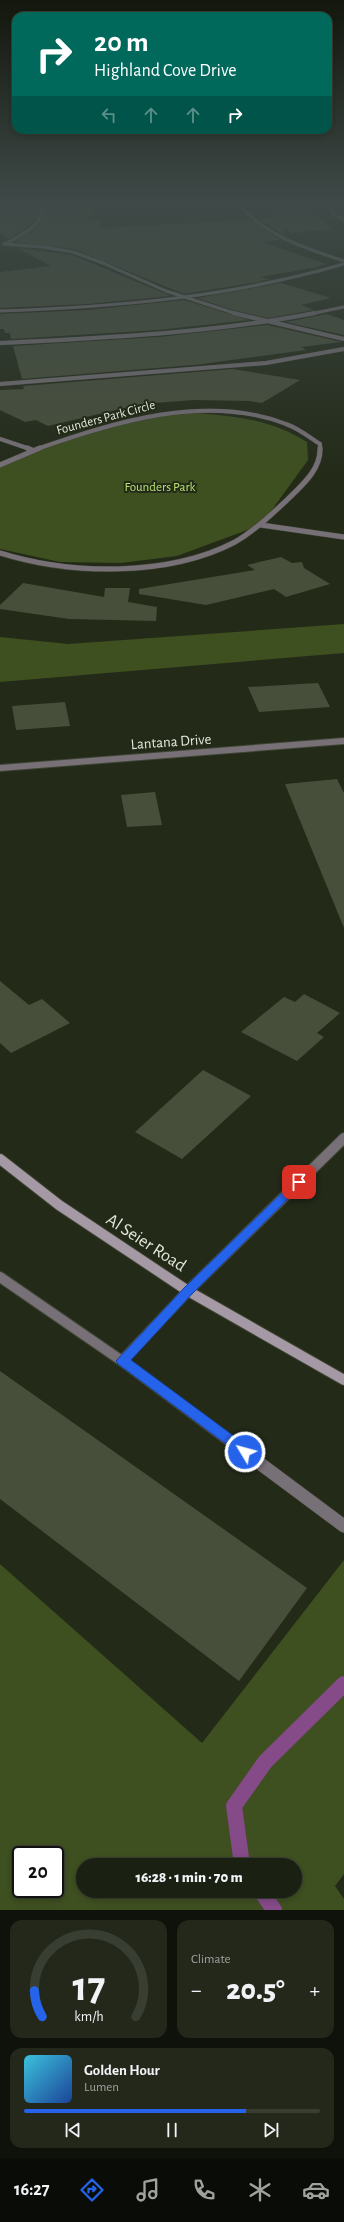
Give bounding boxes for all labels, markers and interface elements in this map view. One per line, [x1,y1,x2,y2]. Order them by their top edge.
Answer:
icon: right [28,28,80,80]
text: 20 m [94,29,149,57]
text: Highland Cove Drive [94,62,237,80]
icon: left [98,104,120,126]
icon: ahead [140,104,162,126]
icon: ahead [182,104,204,126]
icon: right [224,104,246,126]
street label: Founders Park Circle [55,399,157,437]
park label: Founders Park [124,481,196,494]
street label: Lantana Drive [130,732,212,752]
pin [282,1165,316,1199]
icon: arrive [288,1171,310,1193]
street label: Al Seier Road [103,1211,189,1275]
position arrow [224,1431,266,1473]
speed limit sign: 20 [12,1846,64,1898]
text: 16:28 · 1 min · 70 m [135,1870,243,1885]
text: Climate [191,1953,230,1966]
text: 17 [72,1967,105,2008]
text: 20.5° [226,1975,285,2005]
text: − [191,1979,202,2001]
text: + [309,1979,320,2001]
text: km/h [74,2010,103,2024]
text: Golden Hour [84,2063,160,2078]
text: Lumen [84,2081,119,2094]
icon: previous [62,2119,84,2141]
icon: pause [161,2119,183,2141]
icon: next [260,2119,282,2141]
icon: directions [78,2176,106,2204]
icon: music [134,2176,162,2204]
icon: phone [190,2176,218,2204]
icon: climate [246,2176,274,2204]
icon: car [302,2176,330,2204]
text: 16:27 [14,2181,50,2199]

